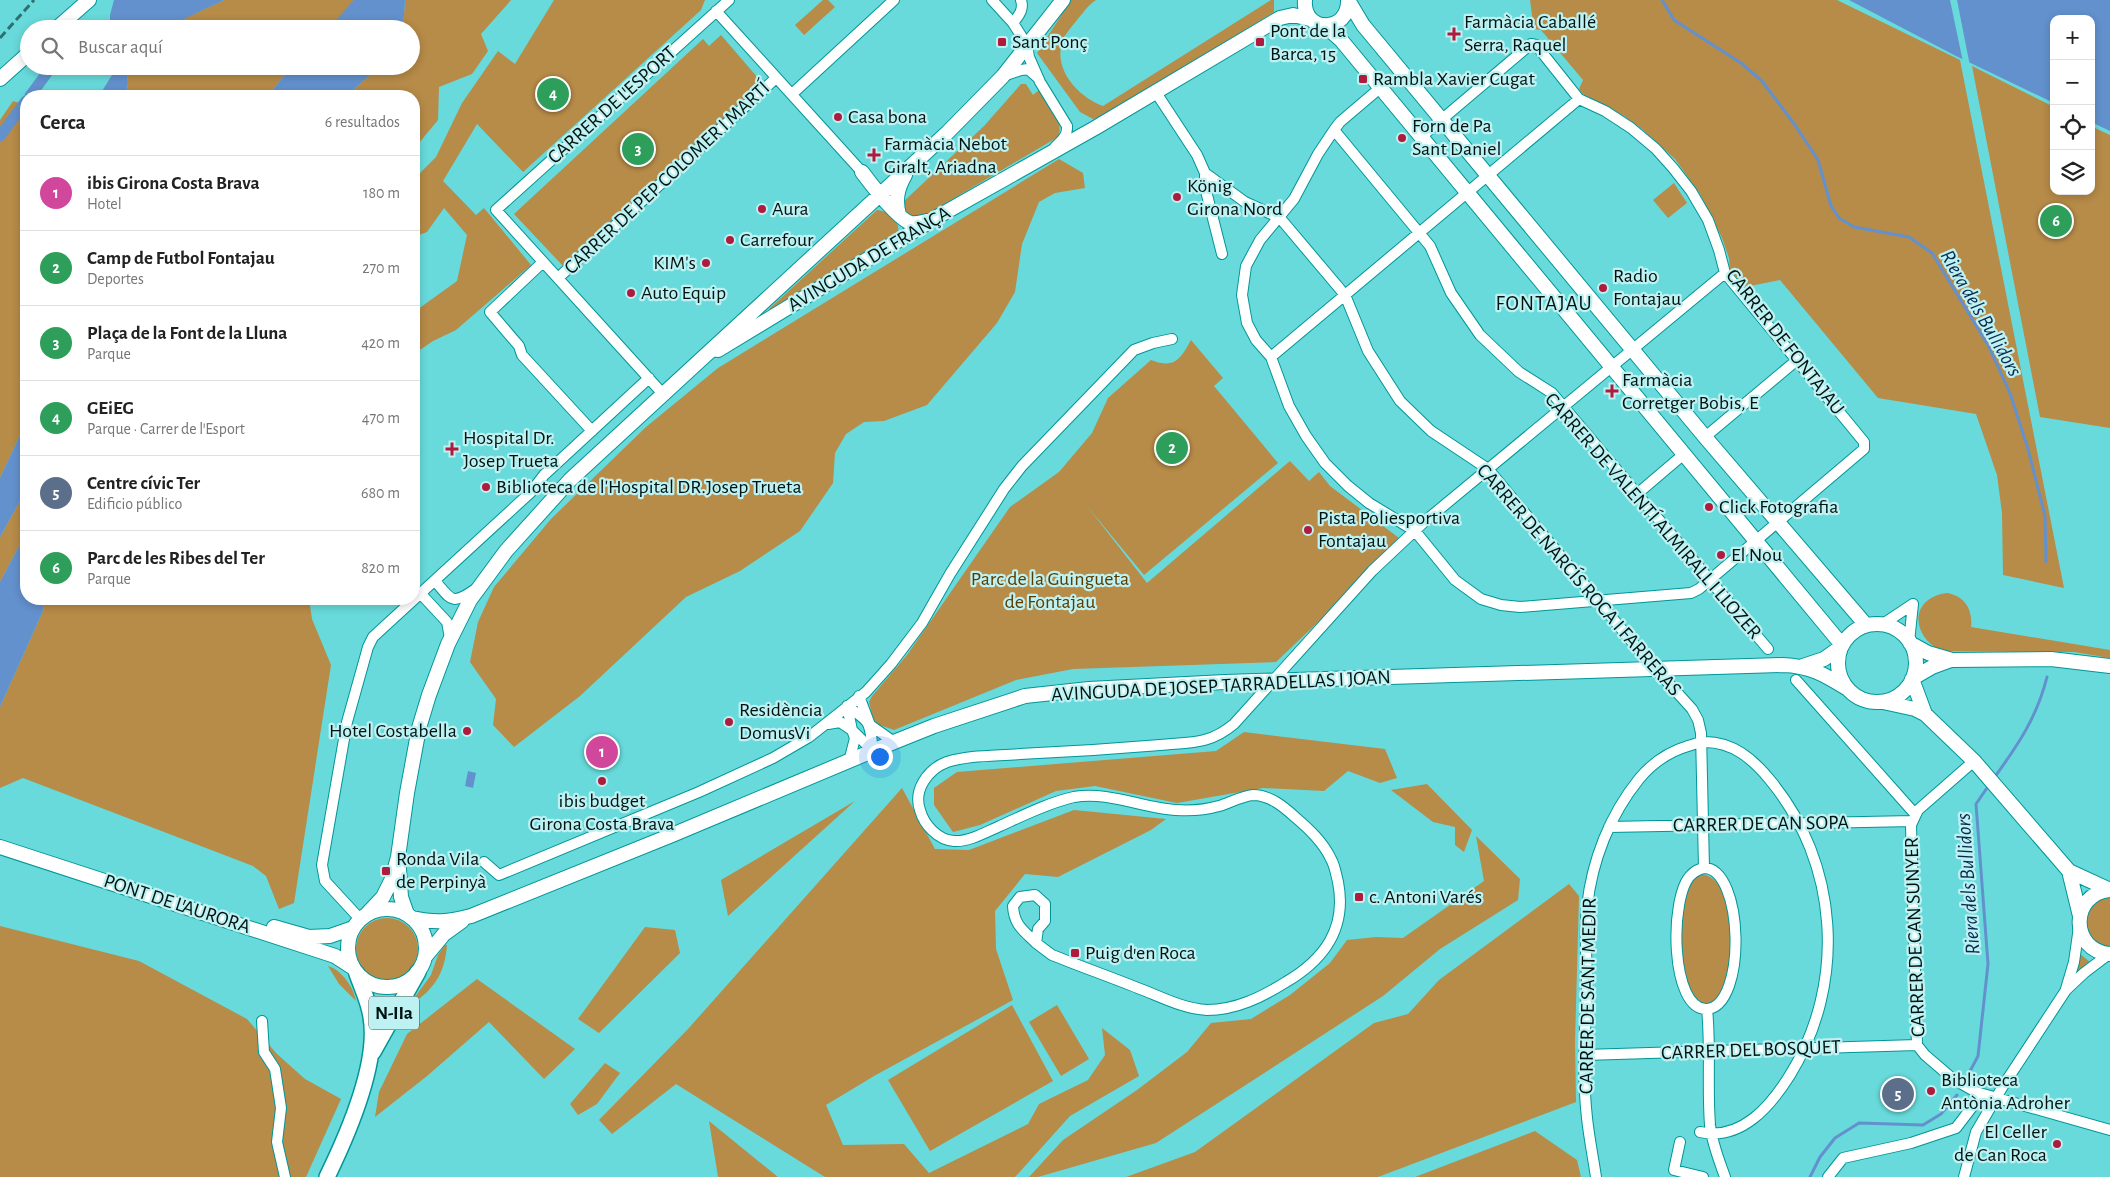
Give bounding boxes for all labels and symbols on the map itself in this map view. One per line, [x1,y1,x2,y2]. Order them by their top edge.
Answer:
place label: Farmàcia Caballé Serra, Raquel [1464,12,1596,55]
place label: Pont de la Barca, 15 [1270,21,1346,64]
marker: Farmàcia Caballé Serra, Raquel [1448,28,1460,40]
place label: Sant Ponç [1012,32,1088,52]
marker: Sant Ponç [996,36,1008,48]
marker: Pont de la Barca, 15 [1254,36,1266,48]
street label: CARRER DE L'ESPORT [544,42,680,168]
place label: Rambla Xavier Cugat [1373,69,1535,89]
marker: Rambla Xavier Cugat [1357,73,1369,85]
pin: 4 [537,75,569,113]
street label: CARRER DE PEP COLOMER I MARTÍ [560,77,774,278]
place label: Casa bona [848,107,927,127]
marker: Casa bona [832,111,844,123]
place label: Forn de Pa Sant Daniel [1412,116,1501,159]
pin: 3 [622,130,654,168]
marker: Forn de Pa Sant Daniel [1396,132,1408,144]
place label: Farmàcia Nebot Giralt, Ariadna [884,134,1007,177]
marker: Farmàcia Nebot Giralt, Ariadna [868,149,880,161]
place label: König Girona Nord [1187,176,1282,219]
marker: König Girona Nord [1171,191,1183,203]
place label: Aura [772,199,809,219]
street label: AVINGUDA DE FRANÇA [784,202,954,315]
pin: 6 [2040,202,2072,240]
marker: Aura [756,203,768,215]
place label: Carrefour [740,230,814,250]
marker: Carrefour [724,234,736,246]
water label: Riera dels Bullidors [1936,246,2026,380]
place label: KIM's [653,253,696,273]
marker: KIM's [700,257,712,269]
street label: CARRER DE FONTAJAU [1722,265,1848,419]
place label: Radio Fontajau [1613,266,1681,309]
marker: Radio Fontajau [1597,282,1609,294]
place label: Auto Equip [641,283,726,303]
marker: Auto Equip [625,287,637,299]
district label: FONTAJAU [1495,293,1593,314]
place label: Farmàcia Corretger Bobis, E [1622,370,1759,413]
marker: Farmàcia Corretger Bobis, E [1606,385,1618,397]
street label: CARRER DE VALENTÍ ALMIRALL I LLOZER [1541,389,1766,643]
place label: Hospital Dr. Josep Trueta [463,428,559,471]
pin: 2 [1156,429,1188,467]
marker: Hospital Dr. Josep Trueta [445,442,459,456]
street label: CARRER DE NARCÍS ROCA I FARRERAS [1473,460,1686,700]
place label: Biblioteca de l'Hospital DR.Josep Trueta [496,477,802,497]
marker: Biblioteca de l'Hospital DR.Josep Trueta [480,481,492,493]
place label: Click Fotografia [1719,497,1838,517]
marker: Click Fotografia [1703,501,1715,513]
place label: Pista Poliesportiva Fontajau [1318,508,1460,551]
marker: Pista Poliesportiva Fontajau [1302,524,1314,536]
place label: El Nou [1731,545,1782,565]
marker: El Nou [1715,549,1727,561]
park label: Parc de la Guingueta de Fontajau [971,569,1129,612]
street label: AVINGUDA DE JOSEP TARRADELLAS I JOAN [1051,667,1391,705]
place label: Residència DomusVi [739,700,823,743]
marker: Residència DomusVi [723,716,735,728]
place label: Hotel Costabella [329,721,457,741]
marker: Hotel Costabella [461,725,473,737]
pin: 1 [586,733,618,771]
your location [867,744,893,770]
marker: ibis budget Girona Costa Brava [596,775,608,787]
place label: ibis budget Girona Costa Brava [529,791,675,834]
street label: CARRER DE CAN SOPA [1673,812,1850,836]
water label: Riera dels Bullidors [1953,812,1983,955]
street label: CARRER DE CAN SUNYER [1902,837,1928,1037]
place label: Ronda Vila de Perpinyà [396,849,487,892]
marker: Ronda Vila de Perpinyà [380,865,392,877]
street label: PONT DE L'AURORA [101,871,253,937]
place label: c. Antoni Varés [1369,887,1482,907]
marker: c. Antoni Varés [1353,891,1365,903]
street label: CARRER DE SANT MEDIR [1576,898,1600,1094]
place label: Puig d'en Roca [1085,943,1196,963]
marker: Puig d'en Roca [1069,947,1081,959]
road number: N-IIa [369,996,419,1030]
street label: CARRER DEL BOSQUET [1661,1037,1841,1063]
place label: Biblioteca Antònia Adroher [1941,1070,2071,1113]
pin: 5 [1882,1075,1914,1113]
marker: Biblioteca Antònia Adroher [1925,1085,1937,1097]
place label: El Celler de Can Roca [1954,1122,2048,1165]
marker: El Celler de Can Roca [2051,1138,2063,1150]

